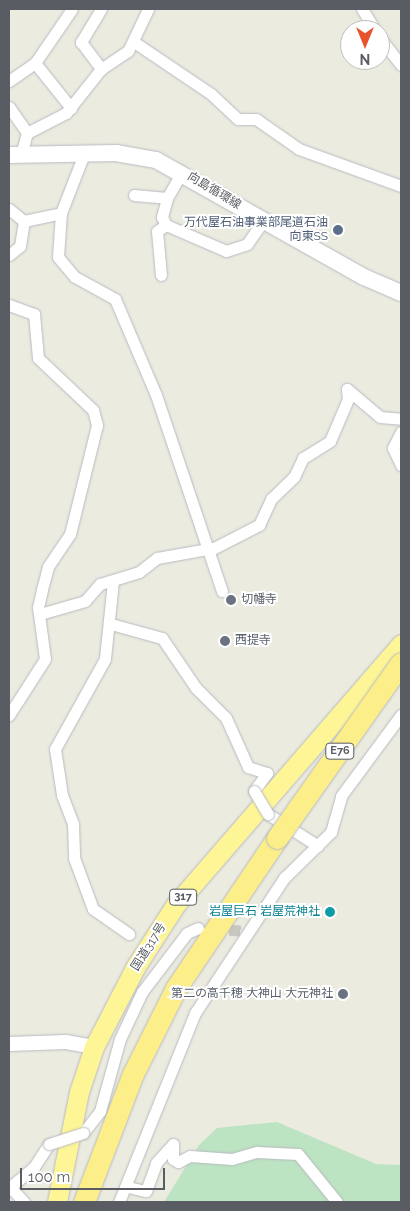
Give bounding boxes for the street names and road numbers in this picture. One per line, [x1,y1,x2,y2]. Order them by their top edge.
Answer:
street label: 向島循環線 [185,169,243,213]
road number: E76 [325,742,355,759]
road number: 317 [168,889,198,906]
street label: 国道317号 [129,920,169,974]

